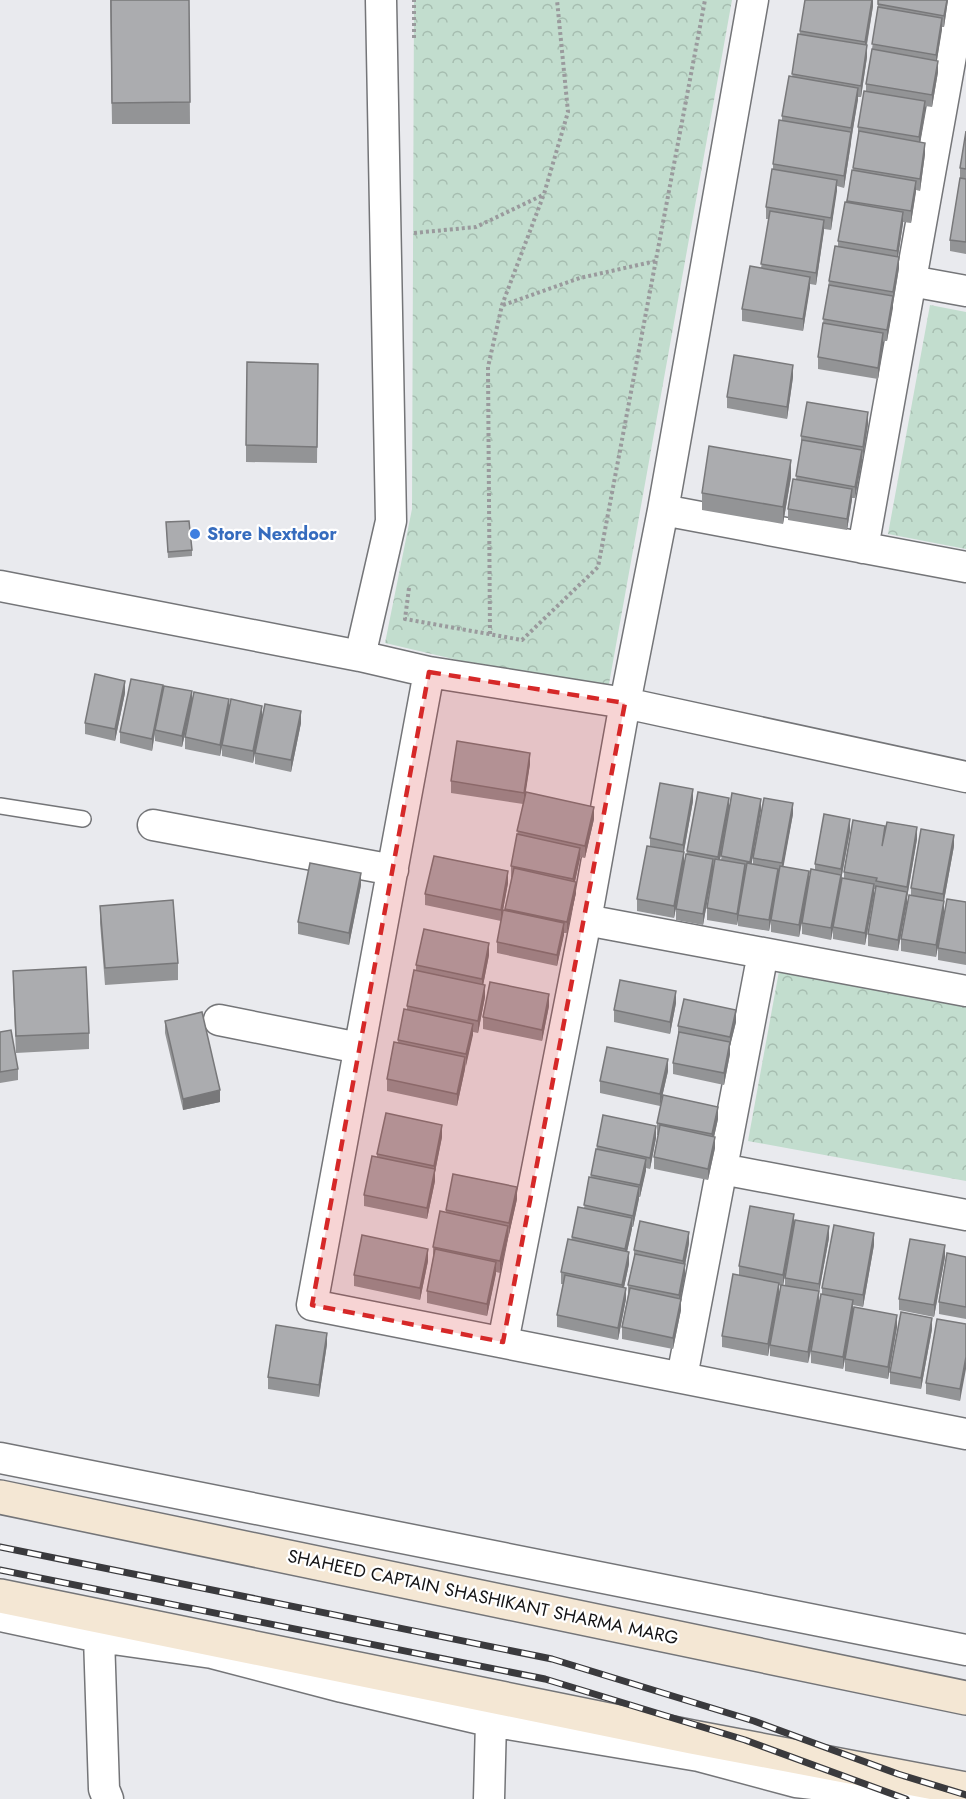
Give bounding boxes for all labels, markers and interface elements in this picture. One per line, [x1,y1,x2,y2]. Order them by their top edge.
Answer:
place label: Store Nextdoor [207,521,337,547]
marker: Store Nextdoor [188,527,202,541]
street label: SHAHEED CAPTAIN SHASHIKANT SHARMA MARG [285,1543,681,1651]

